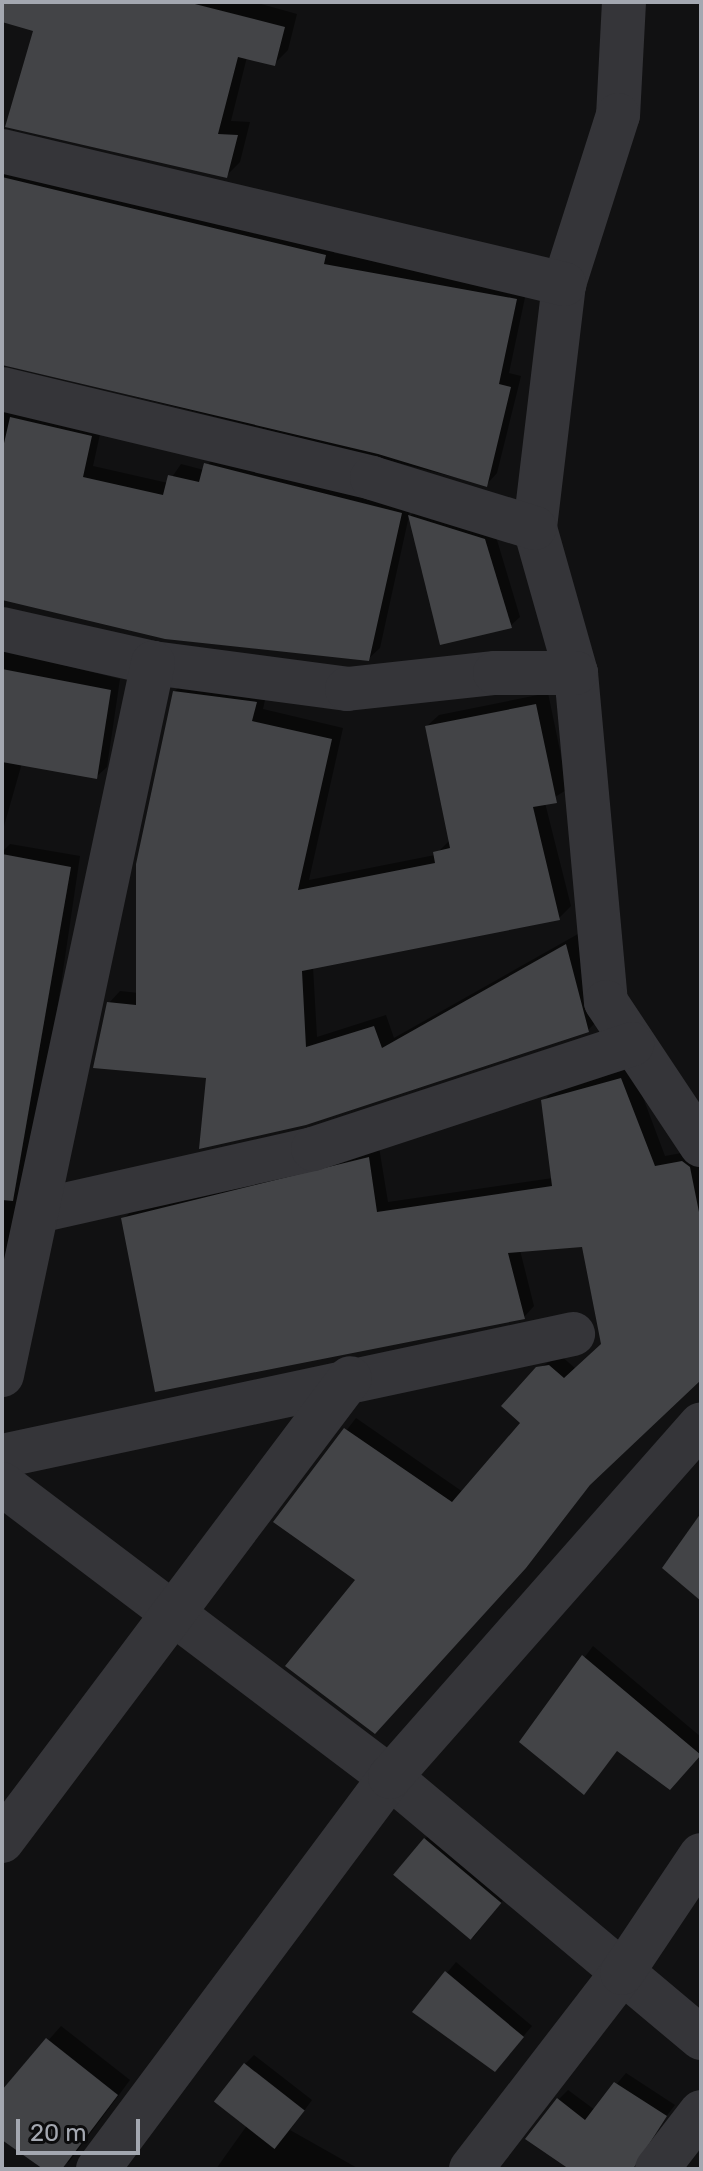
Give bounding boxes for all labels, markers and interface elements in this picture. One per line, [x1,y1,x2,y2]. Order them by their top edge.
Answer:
scale bar [20,2103,144,2153]
text: 20 m [30,2119,87,2147]

